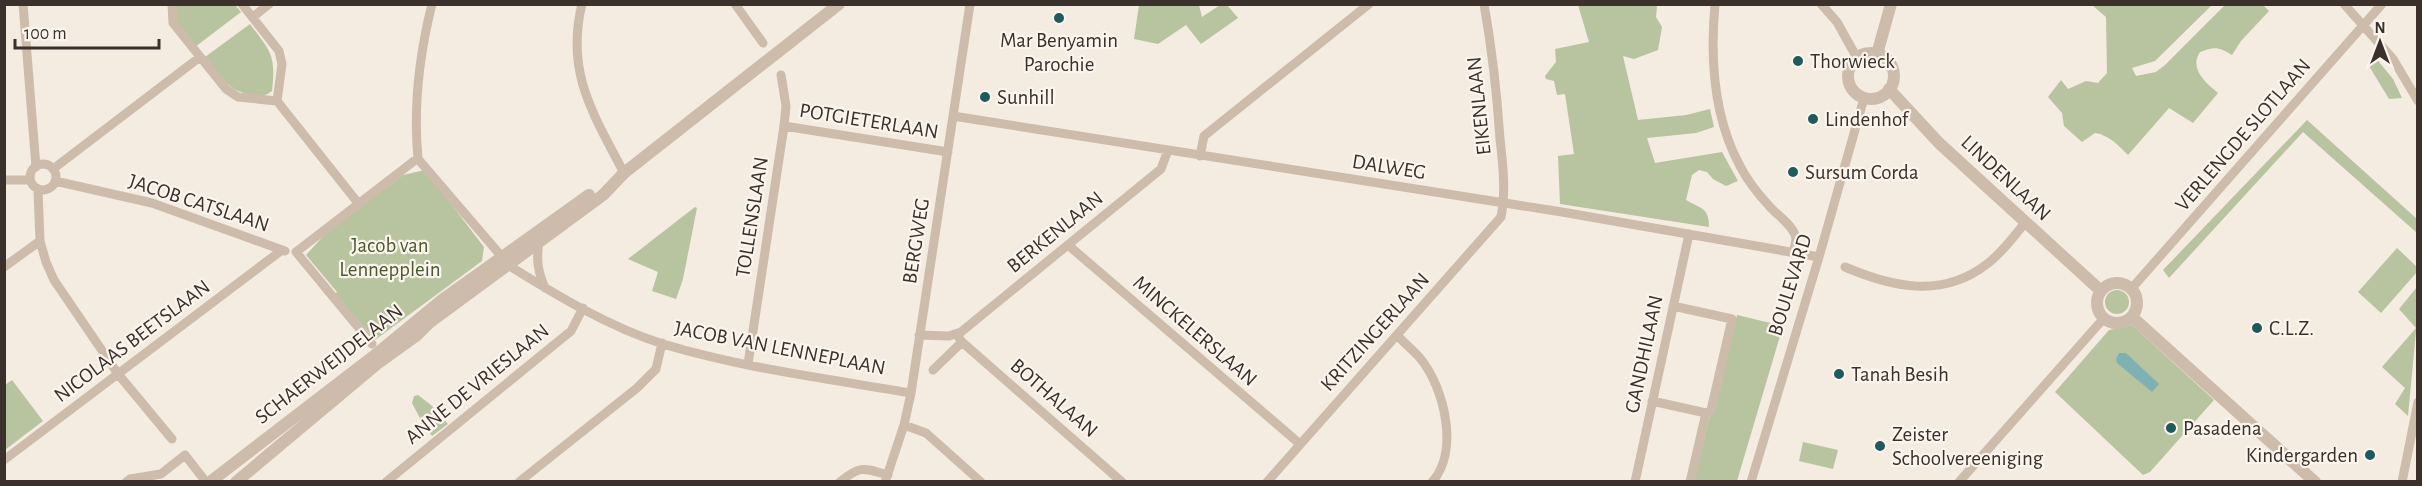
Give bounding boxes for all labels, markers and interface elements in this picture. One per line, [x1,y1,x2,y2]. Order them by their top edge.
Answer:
marker: Mar Benyamin Parochie [1052,11,1066,25]
scale bar [15,12,159,50]
north arrow [2350,12,2410,72]
text: N [2374,20,2386,36]
text: 100 m [24,25,67,43]
place label: Mar Benyamin Parochie [1000,30,1118,75]
place label: Thorwieck [1810,51,1895,72]
marker: Thorwieck [1791,54,1805,68]
street label: VERLENGDE SLOTLAAN [2171,55,2315,215]
street label: EIKENLAAN [1463,56,1495,156]
place label: Sunhill [997,87,1055,108]
marker: Sunhill [978,90,992,104]
street label: POTGIETERLAAN [798,100,940,142]
place label: Lindenhof [1825,109,1910,130]
marker: Lindenhof [1806,112,1820,126]
street label: LINDENLAAN [1957,131,2055,225]
street label: DALWEG [1351,151,1427,183]
street label: TOLLENSLAAN [732,155,772,279]
place label: Sursum Corda [1805,162,1919,183]
marker: Sursum Corda [1786,165,1800,179]
street label: JACOB CATSLAAN [126,170,272,236]
street label: BERKENLAAN [1003,187,1107,277]
street label: BERGWEG [899,197,933,285]
street label: BOULEVARD [1765,232,1815,338]
park label: Jacob van Lennepplein [339,235,441,280]
street label: KRITZINGERLAAN [1317,269,1433,395]
street label: MINCKELERSLAAN [1129,272,1261,390]
street label: NICOLAAS BEETSLAAN [50,276,214,406]
street label: GANDHILAAN [1621,293,1667,415]
street label: SCHAERWEIJDELAAN [251,300,407,428]
street label: JACOB VAN LENNEPLAAN [673,317,887,379]
place label: C.L.Z. [2269,318,2314,339]
street label: ANNE DE VRIESLAAN [401,320,553,448]
marker: C.L.Z. [2250,321,2264,335]
street label: BOTHALAAN [1006,355,1102,441]
place label: Tanah Besih [1851,364,1949,385]
marker: Tanah Besih [1832,367,1846,381]
place label: Pasadena [2183,418,2262,439]
marker: Pasadena [2164,421,2178,435]
place label: Zeister Schoolvereeniging [1892,424,2044,469]
marker: Zeister Schoolvereeniging [1873,439,1887,453]
place label: Kindergarden [2246,445,2358,466]
marker: Kindergarden [2363,448,2377,462]

